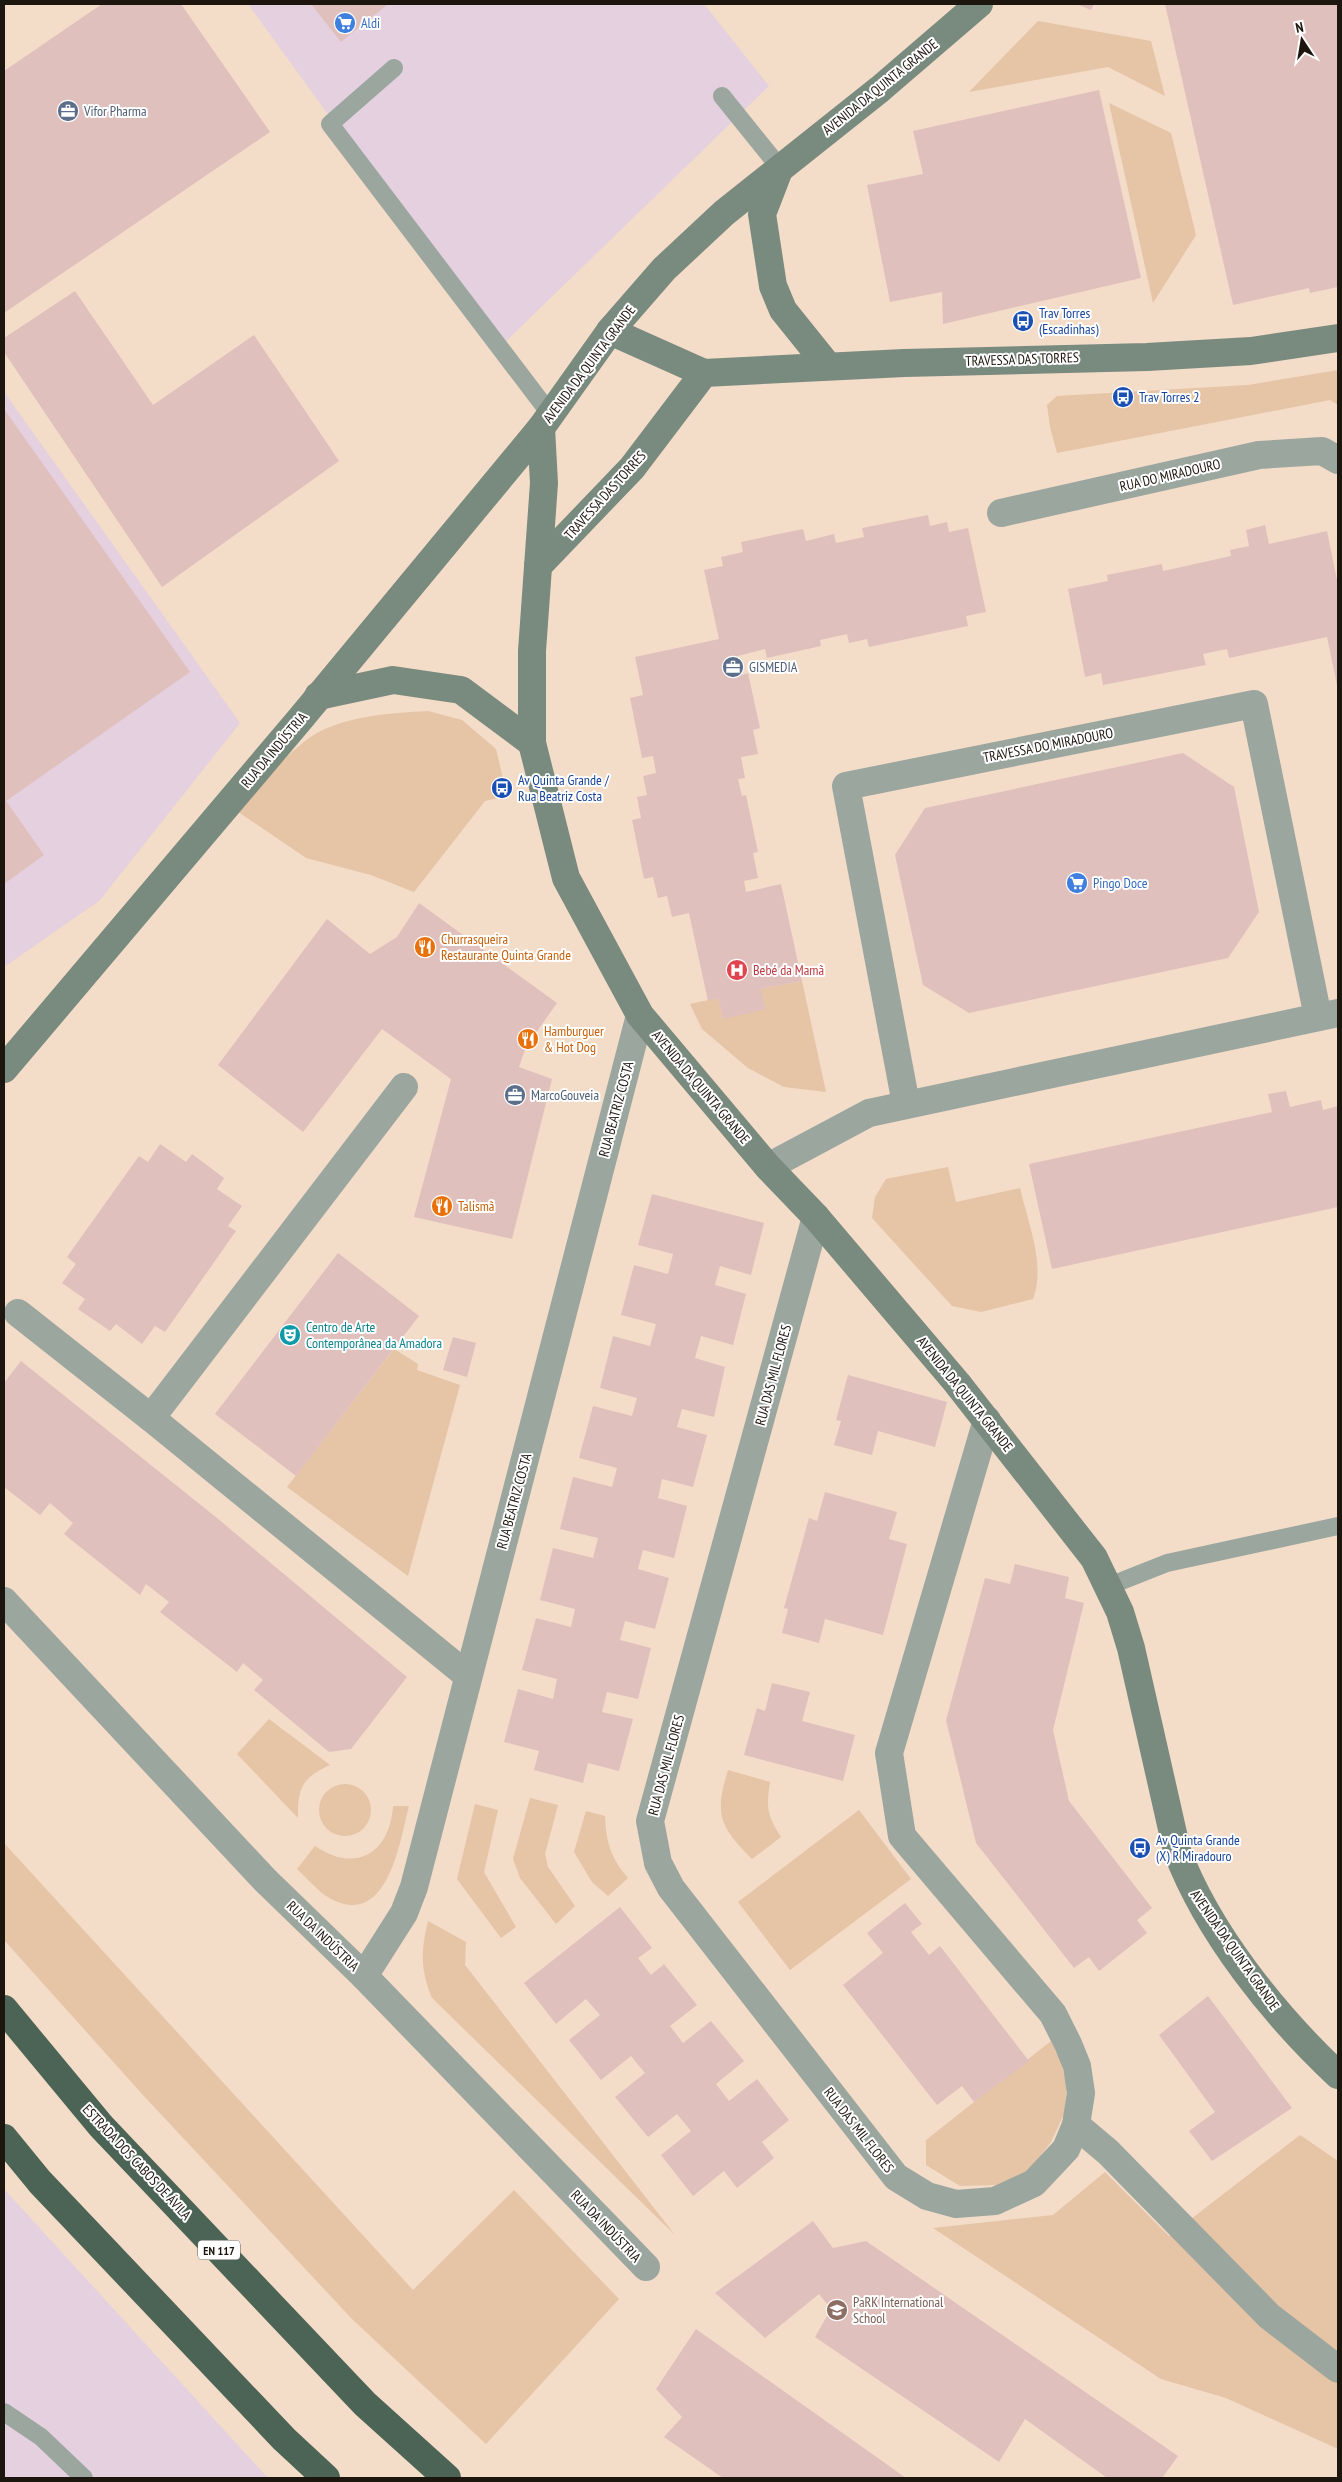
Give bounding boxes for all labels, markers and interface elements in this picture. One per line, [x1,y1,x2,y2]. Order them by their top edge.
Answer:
supermarket icon: Aldi [333,11,357,35]
place label: Aldi [361,14,380,32]
north arrow [1277,15,1327,65]
text: N [1294,18,1305,37]
street label: AVENIDA DA QUINTA GRANDE [819,35,941,139]
office icon: Vifor Pharma [56,99,80,123]
place label: Vifor Pharma [83,102,146,120]
street label: AVENIDA DA QUINTA GRANDE [539,302,639,426]
place label: Trav Torres (Escadinhas) [1039,304,1099,338]
bus stop icon: Trav Torres (Escadinhas) [1011,309,1035,333]
street label: TRAVESSA DAS TORRES [965,348,1079,370]
bus stop icon: Trav Torres 2 [1111,385,1135,409]
place label: Trav Torres 2 [1139,388,1199,406]
street label: TRAVESSA DAS TORRES [560,447,650,543]
street label: RUA DO MIRADOURO [1118,455,1222,495]
office icon: GISMEDIA [721,655,745,679]
place label: GISMEDIA [749,658,798,676]
street label: RUA DA INDÚSTRIA [237,708,311,792]
street label: TRAVESSA DO MIRADOURO [982,724,1115,766]
place label: Av Quinta Grande / Rua Beatriz Costa [518,771,610,805]
bus stop icon: Av Quinta Grande / Rua Beatriz Costa [490,776,514,800]
supermarket icon: Pingo Doce [1065,871,1089,895]
place label: Pingo Doce [1093,874,1148,892]
place label: Churrasqueira Restaurante Quinta Grande [441,930,571,964]
restaurant icon: Churrasqueira Restaurante Quinta Grande [413,935,437,959]
hospital icon: Bebé da Mamã [725,958,749,982]
place label: Bebé da Mamã [753,961,824,979]
place label: Hamburguer & Hot Dog [544,1022,604,1056]
street label: AVENIDA DA QUINTA GRANDE [648,1026,754,1148]
restaurant icon: Hamburguer & Hot Dog [516,1027,540,1051]
street label: RUA BEATRIZ COSTA [595,1059,638,1159]
office icon: MarcoGouveia [503,1083,527,1107]
place label: MarcoGouveia [531,1086,599,1104]
restaurant icon: Talismã [430,1194,454,1218]
place label: Talismã [458,1197,494,1215]
place label: Centro de Arte Contemporânea da Amadora [306,1318,442,1352]
theatre icon: Centro de Arte Contemporânea da Amadora [278,1323,302,1347]
street label: RUA DAS MIL FLORES [751,1323,795,1427]
street label: AVENIDA DA QUINTA GRANDE [913,1333,1017,1455]
street label: RUA BEATRIZ COSTA [493,1451,536,1551]
street label: RUA DAS MIL FLORES [644,1713,688,1817]
place label: Av Quinta Grande (X) R Miradouro [1156,1831,1240,1865]
bus stop icon: Av Quinta Grande (X) R Miradouro [1128,1836,1152,1860]
street label: AVENIDA DA QUINTA GRANDE [1187,1886,1283,2014]
street label: RUA DA INDÚSTRIA [283,1897,363,1975]
street label: RUA DAS MIL FLORES [820,2084,898,2176]
street label: ESTRADA DOS CABOS DE ÁVILA [79,2100,196,2224]
street label: RUA DA INDÚSTRIA [567,2186,645,2266]
road number: EN 117 [198,2240,240,2260]
place label: PaRK International School [853,2293,944,2327]
school or university icon: PaRK International School [825,2298,849,2322]

